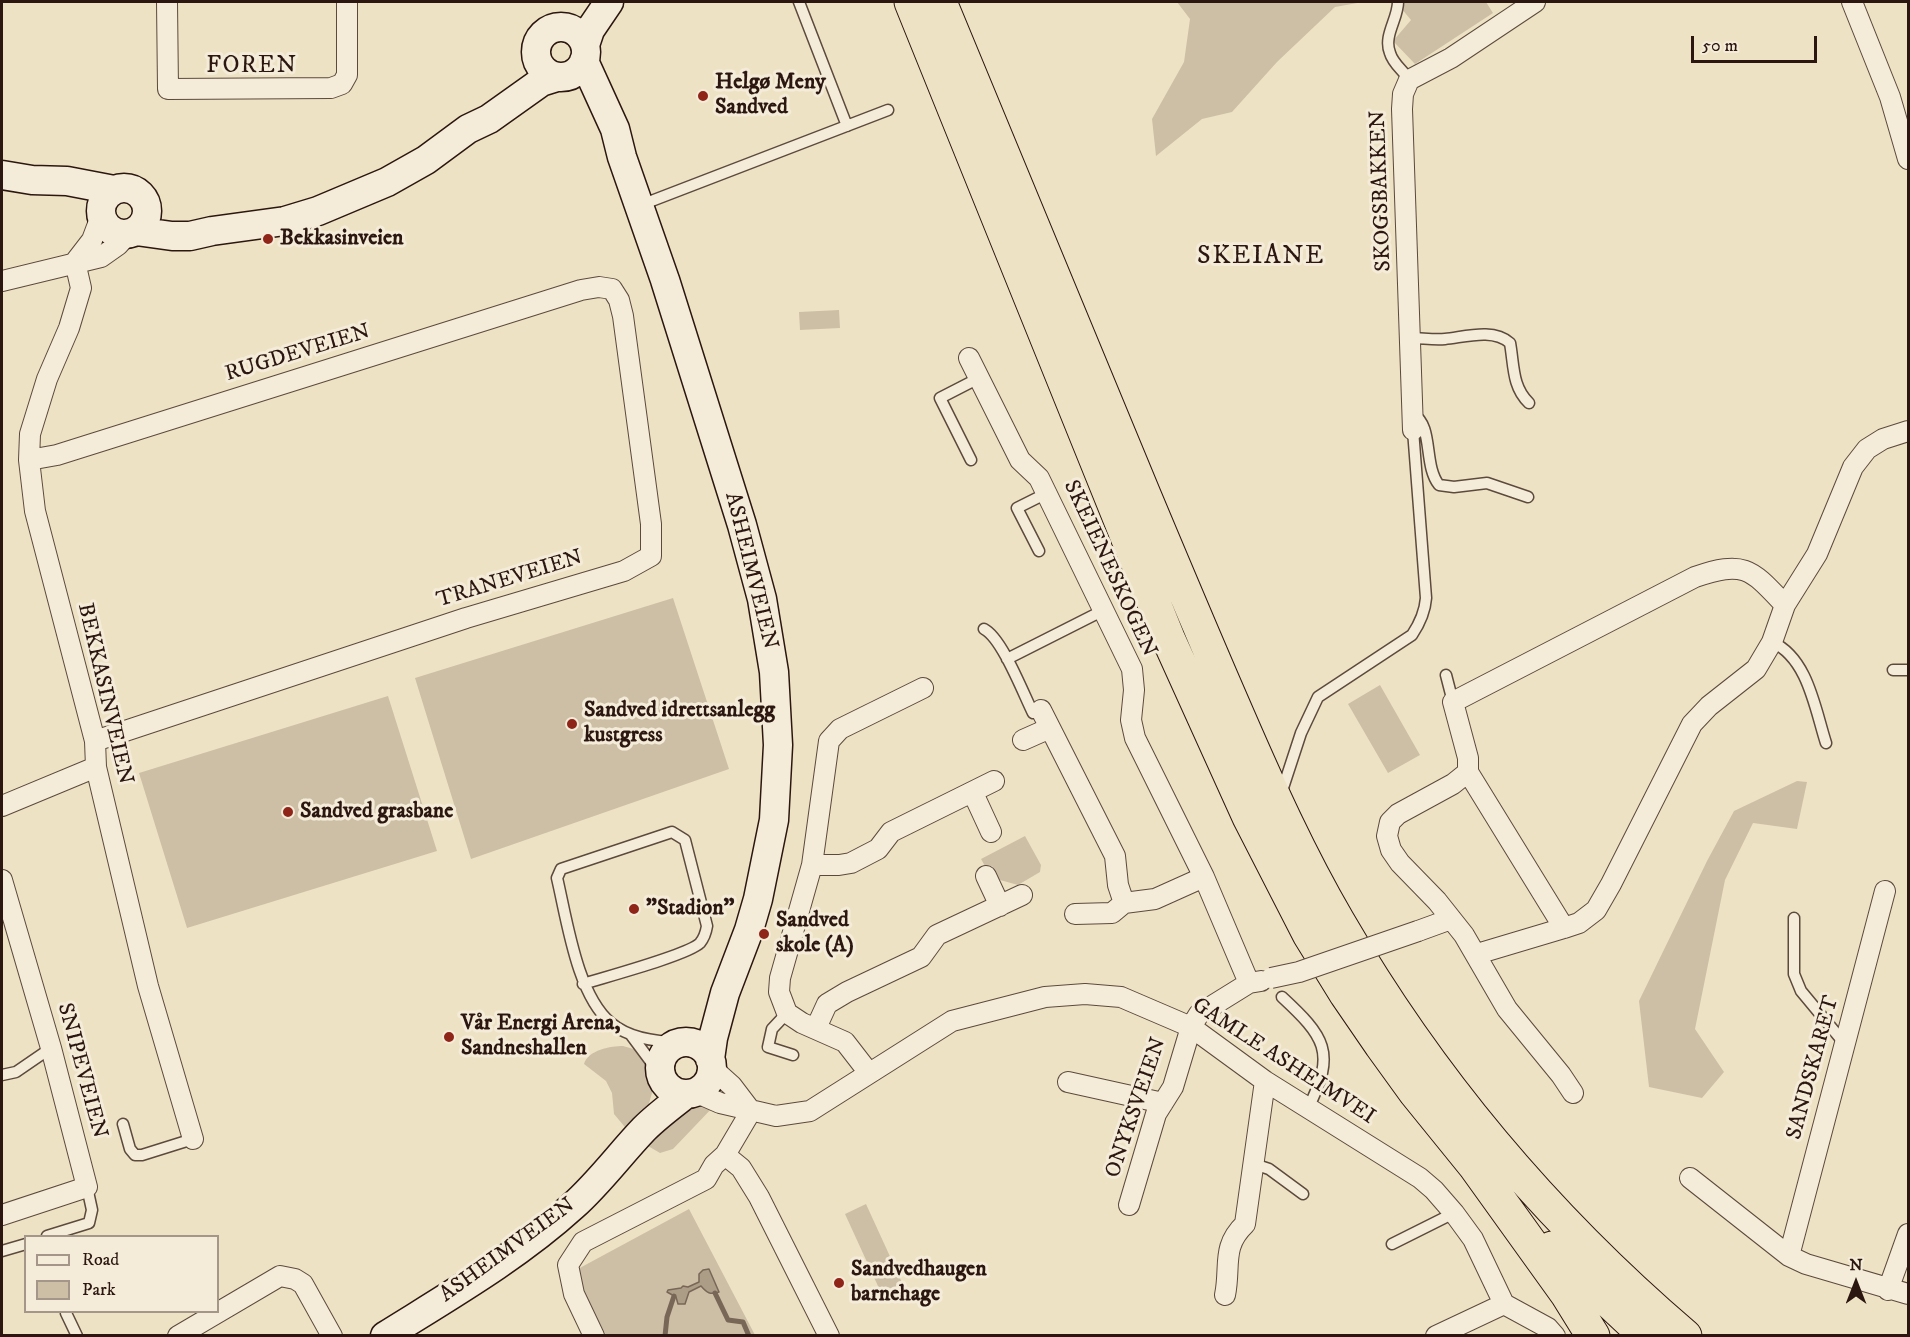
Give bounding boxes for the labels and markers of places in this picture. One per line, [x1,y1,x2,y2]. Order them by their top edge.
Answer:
place label: Helgø Meny Sandved [715,70,826,122]
marker: Helgø Meny Sandved [696,89,710,103]
place label: Bekkasinveien [280,226,404,252]
marker: Bekkasinveien [261,232,275,246]
place label: Sandved idrettsanlegg kustgress [584,698,775,750]
marker: Sandved idrettsanlegg kustgress [565,717,579,731]
place label: Sandved grasbane [300,799,453,825]
marker: Sandved grasbane [281,805,295,819]
place label: "Stadion" [646,896,734,922]
marker: "Stadion" [627,902,641,916]
place label: Sandved skole (A) [776,908,854,960]
marker: Sandved skole (A) [757,927,771,941]
place label: Vår Energi Arena, Sandneshallen [461,1011,620,1062]
marker: Vår Energi Arena, Sandneshallen [442,1030,456,1044]
place label: Sandvedhaugen barnehage [851,1257,987,1308]
marker: Sandvedhaugen barnehage [832,1276,846,1290]

